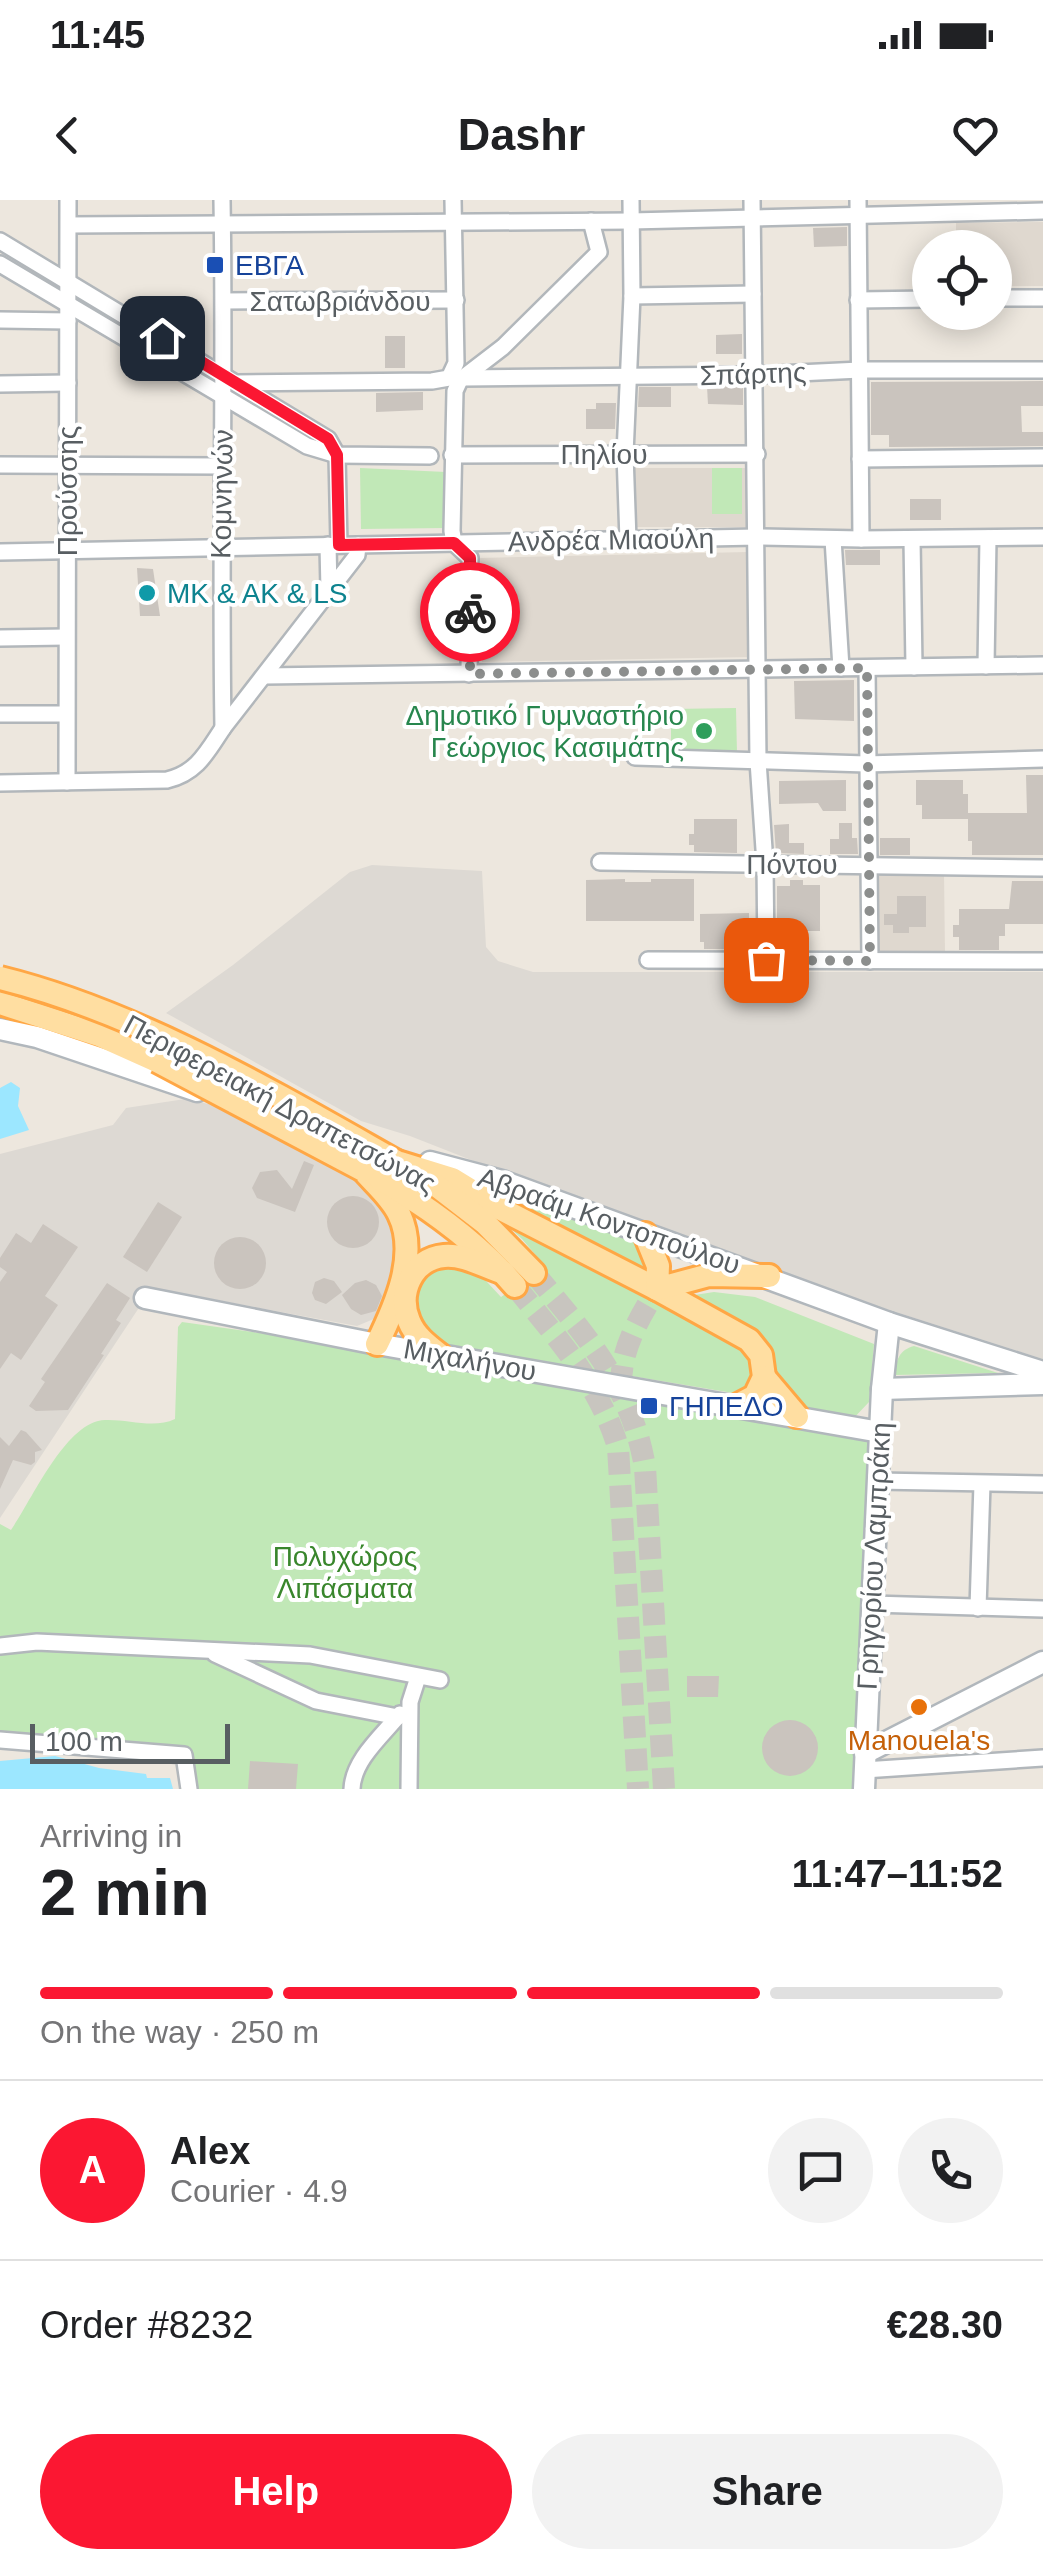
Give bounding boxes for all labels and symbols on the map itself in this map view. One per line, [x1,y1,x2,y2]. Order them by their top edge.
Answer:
place label: ΕΒΓΑ [235,250,304,281]
marker: ΕΒΓΑ [204,254,226,276]
street label: Σατωβριάνδου [250,286,430,317]
pin [120,296,205,381]
street label: Σπάρτης [699,357,807,391]
street label: Προύσσης [52,426,83,556]
street label: Κομνηνών [205,429,239,559]
street label: Πηλίου [561,439,647,470]
street label: Ανδρέα Μιαούλη [508,523,714,557]
courier [420,562,520,662]
place label: MK & AK & LS [167,578,348,609]
marker: MK & AK & LS [136,582,158,604]
place label: Δημοτικό Γυμναστήριο Γεώργιος Κασιμάτης [405,700,684,763]
marker: Δημοτικό Γυμναστήριο Γεώργιος Κασιμάτης [693,720,715,742]
street label: Πόντου [746,849,838,880]
pin [724,918,809,1003]
street label: Περιφερειακή Δραπετσώνας [119,1009,441,1199]
street label: Αβραάμ Κοντοπούλου [474,1162,744,1280]
street label: Μιχαλήνου [401,1333,539,1387]
place label: ΓΗΠΕΔΟ [669,1391,783,1422]
marker: ΓΗΠΕΔΟ [638,1395,660,1417]
street label: Γρηγορίου Λαμπράκη [852,1421,896,1691]
park label: Πολυχώρος Λιπάσματα [273,1541,417,1604]
marker: Manouela's [908,1696,930,1718]
scale bar [30,1719,230,1763]
place label: Manouela's [848,1725,990,1756]

